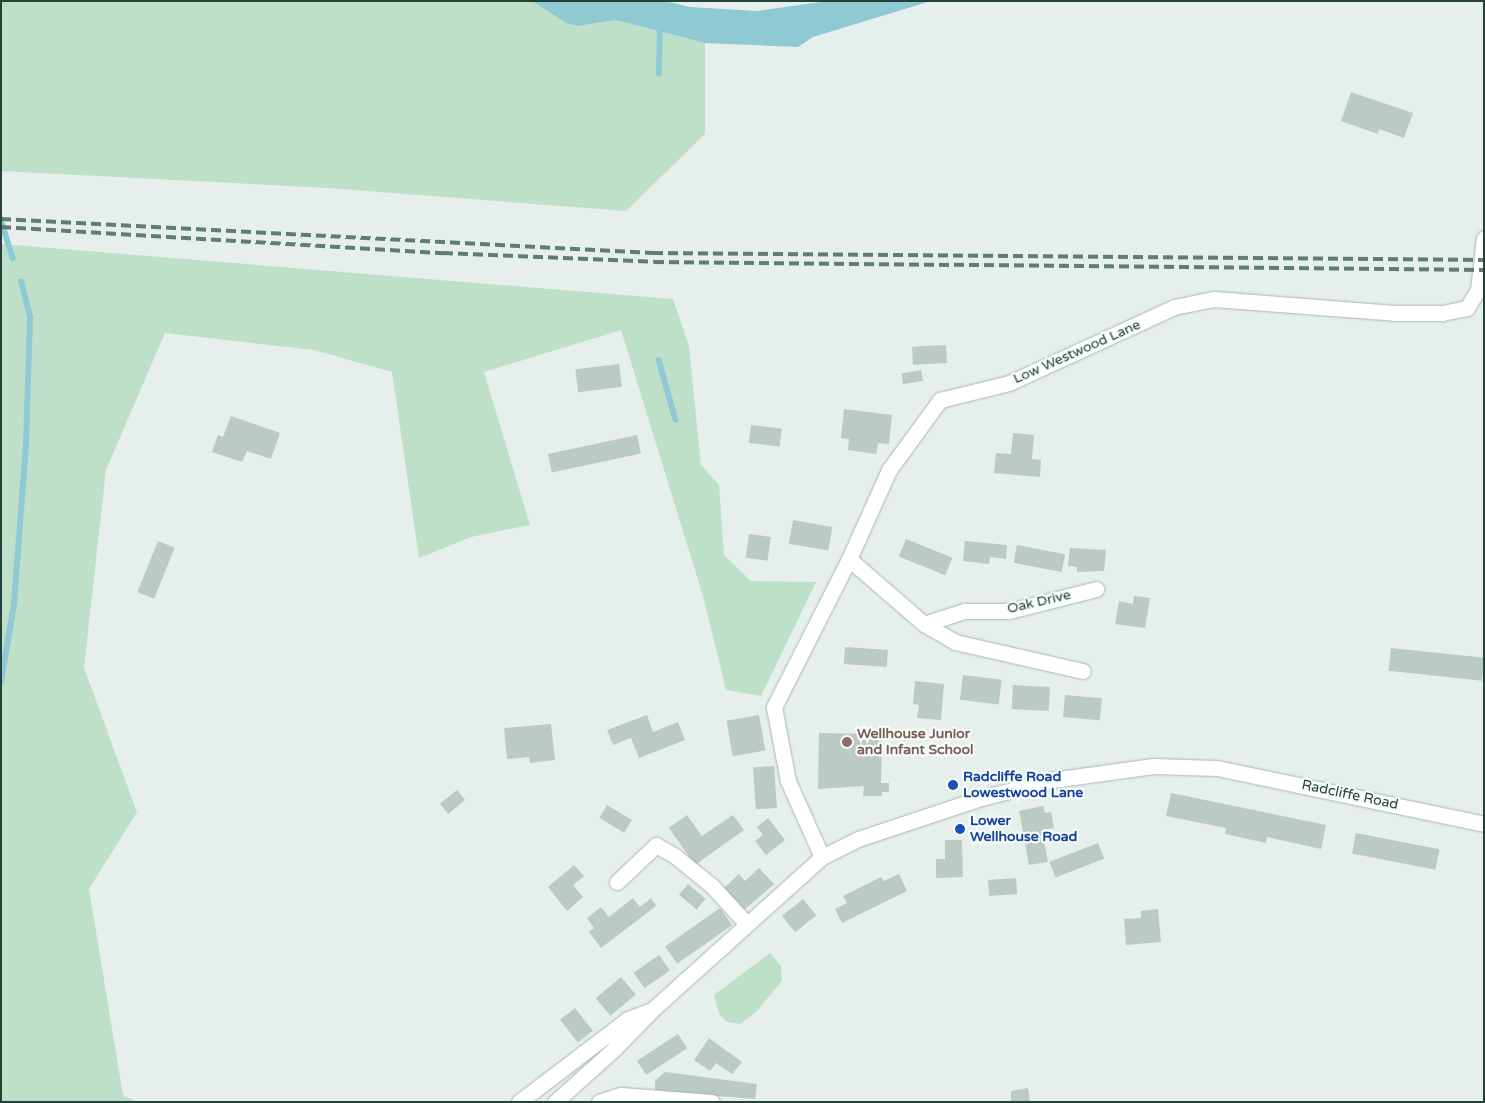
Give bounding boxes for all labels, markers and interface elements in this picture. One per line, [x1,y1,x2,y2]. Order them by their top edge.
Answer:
street label: Low Westwood Lane [1011,316,1143,388]
street label: Oak Drive [1006,587,1072,617]
place label: Wellhouse Junior and Infant School [857,726,974,759]
marker: Wellhouse Junior and Infant School [841,736,853,748]
place label: Radcliffe Road Lowestwood Lane [963,769,1083,802]
street label: Radcliffe Road [1300,777,1400,813]
marker: Radcliffe Road Lowestwood Lane [947,779,959,791]
place label: Lower Wellhouse Road [970,813,1077,846]
marker: Lower Wellhouse Road [954,823,966,835]

